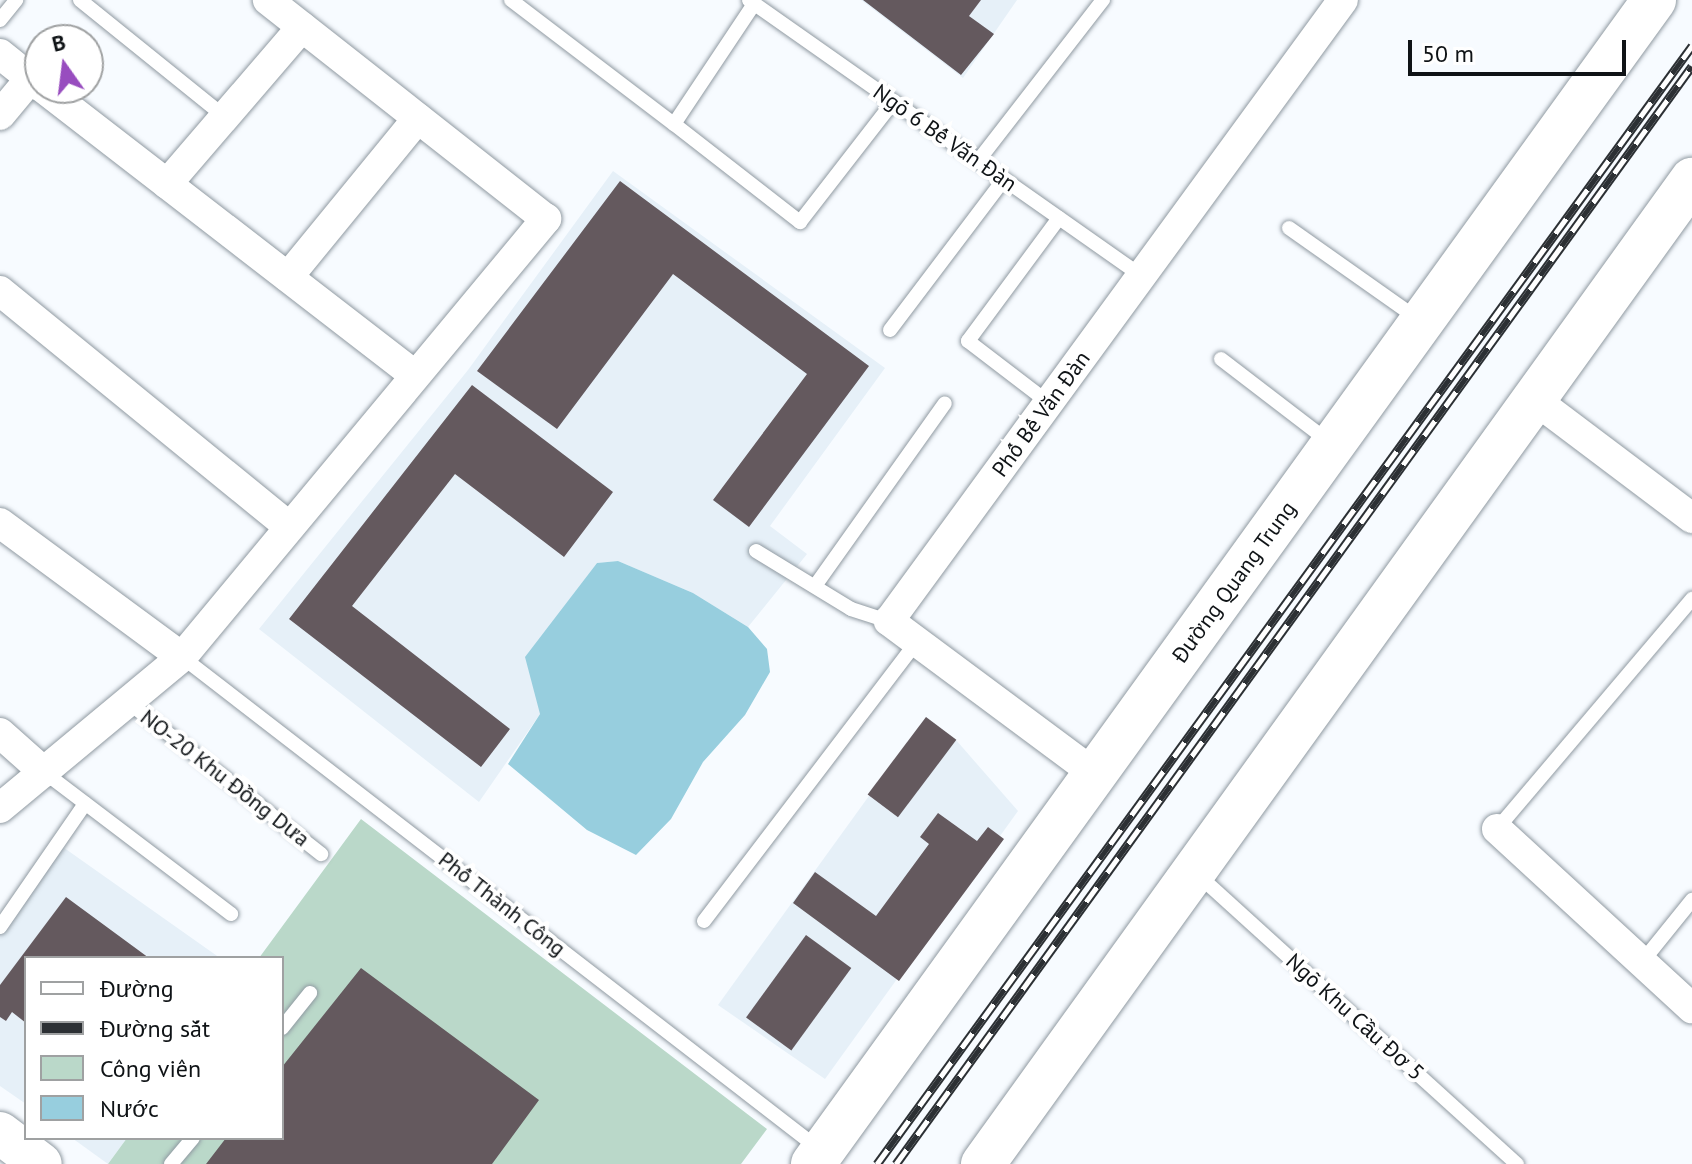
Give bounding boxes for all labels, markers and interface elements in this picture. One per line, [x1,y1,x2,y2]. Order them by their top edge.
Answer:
north arrow [24,24,104,104]
scale bar [1412,24,1630,74]
text: B [49,27,68,58]
text: 50 m [1422,38,1474,69]
street label: Ngõ 6 Bế Văn Đàn [868,78,1022,198]
street label: Phố Bế Văn Đàn [986,346,1096,482]
street label: Đường Quang Trung [1166,496,1302,668]
street label: NO-20 Khu Đồng Dưa [135,704,315,852]
street label: Phố Thành Công [433,846,571,962]
street label: Ngõ Khu Cầu Đơ 5 [1280,948,1430,1086]
legend [24,956,284,1140]
text: Đường [100,973,174,1004]
text: Đường sắt [100,1013,210,1044]
text: Công viên [100,1053,201,1084]
text: Nước [100,1093,159,1124]

